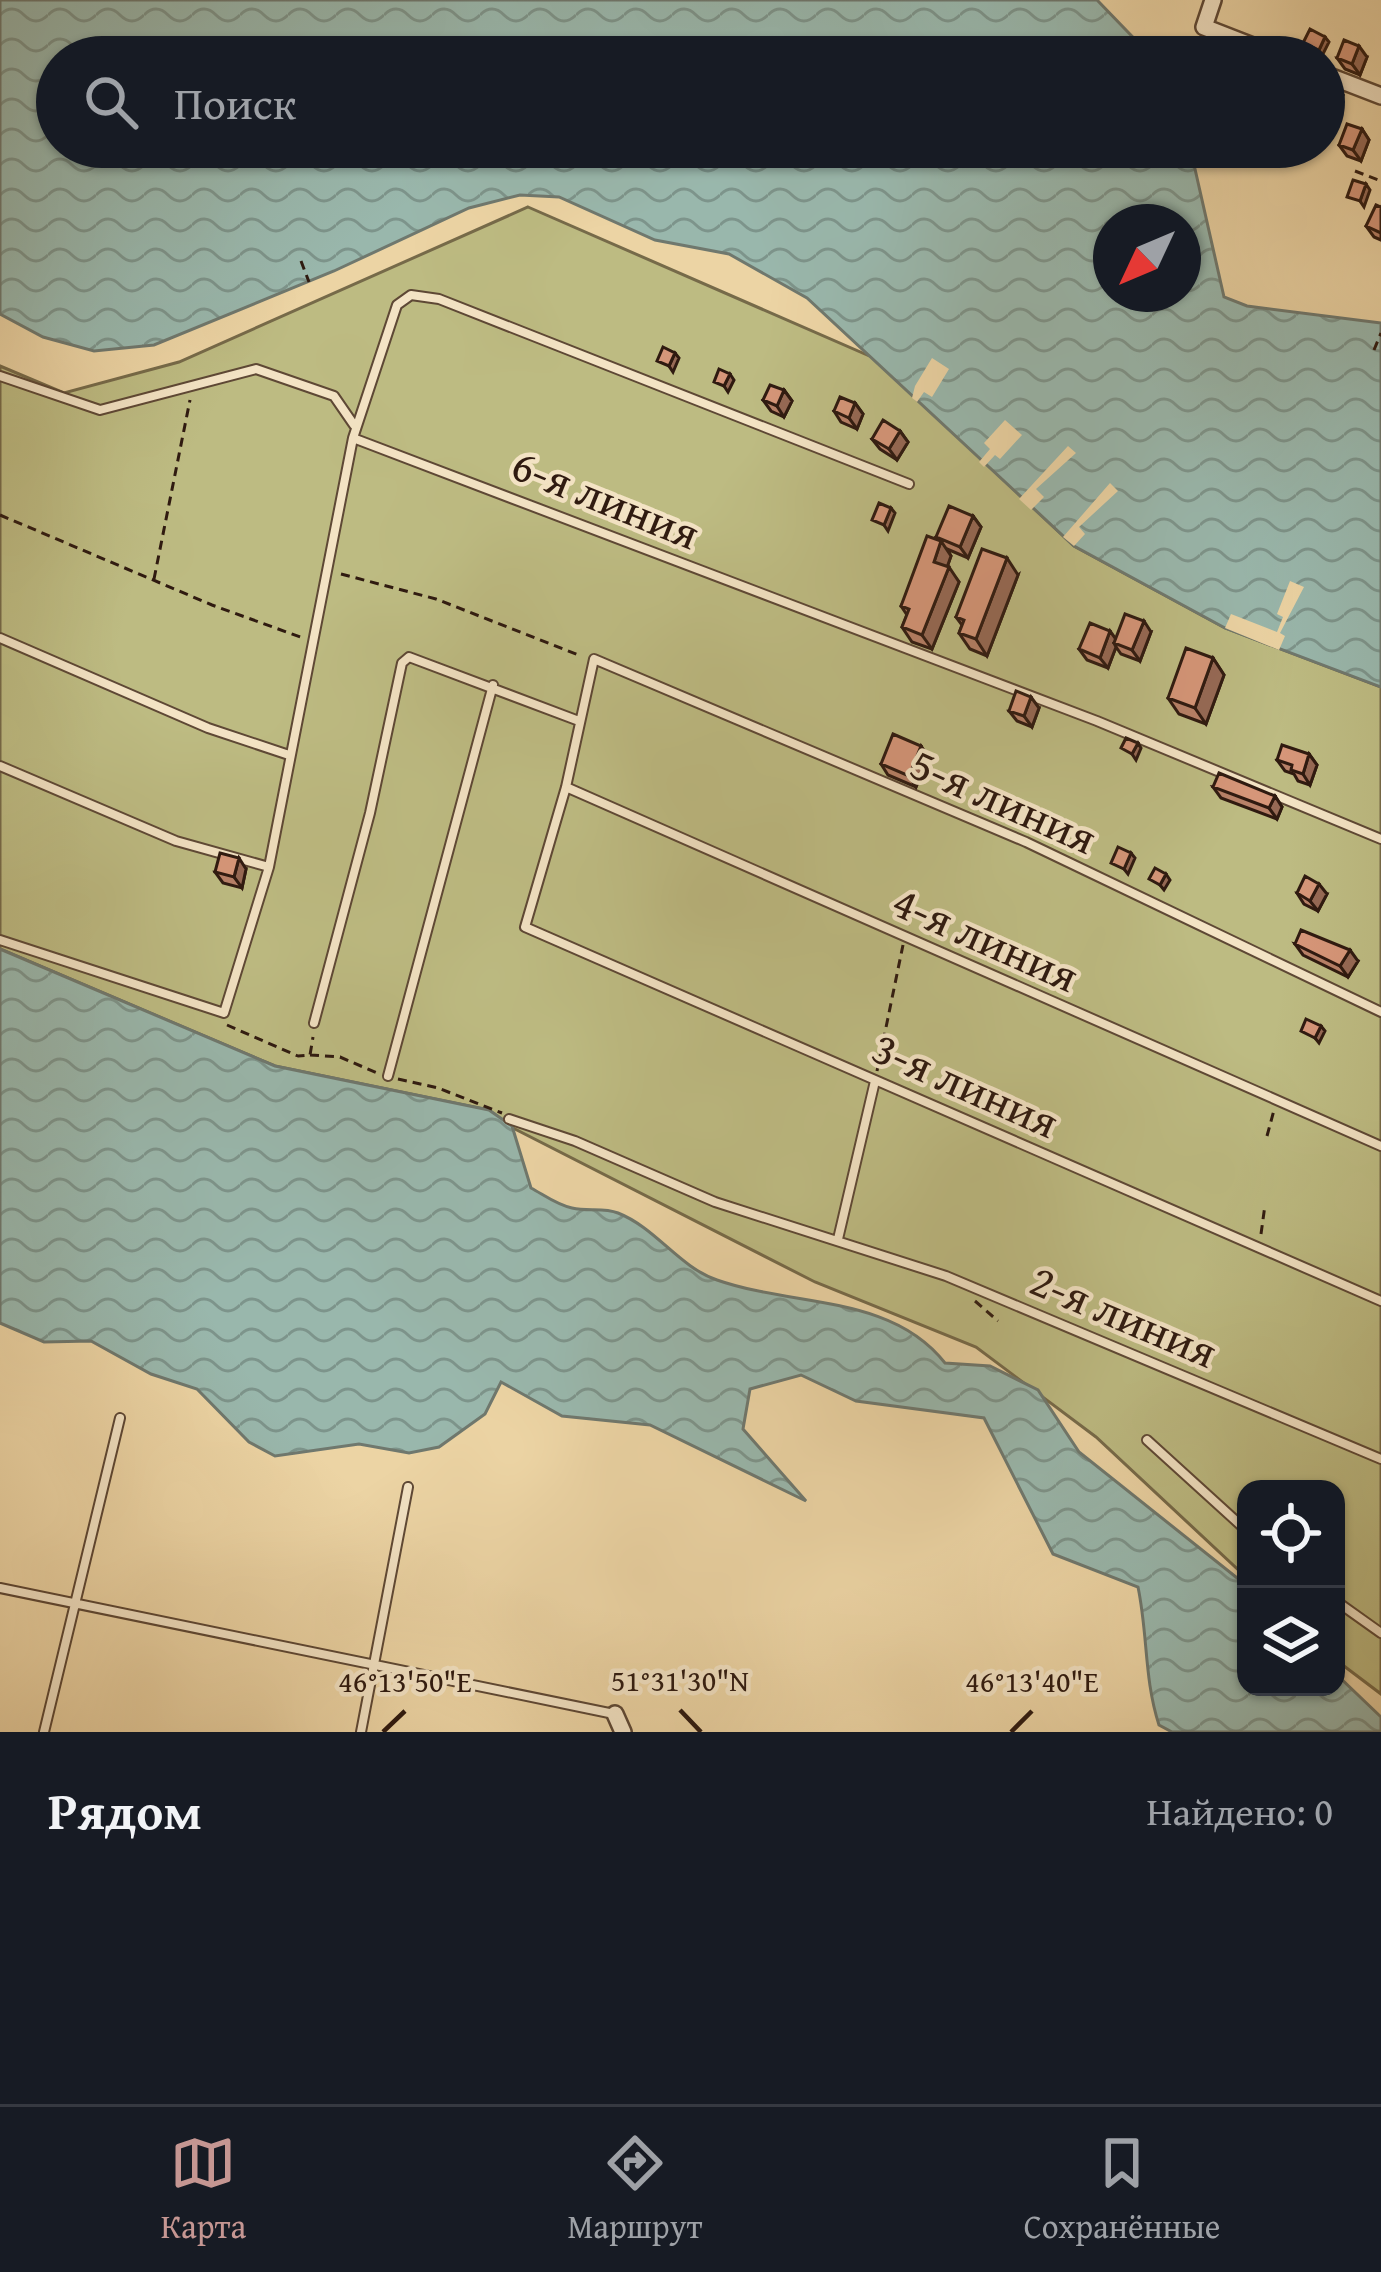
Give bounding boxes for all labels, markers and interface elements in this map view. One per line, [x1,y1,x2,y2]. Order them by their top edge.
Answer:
search box [36,36,1345,168]
icon: search [78,69,144,135]
text: Поиск [174,70,296,135]
north arrow [1093,204,1201,312]
street label: 6-я линия [502,431,710,565]
street label: 5-я линия [901,730,1107,870]
street label: 4-я линия [883,868,1089,1008]
street label: 3-я линия [863,1014,1069,1154]
street label: 2-я линия [1021,1247,1227,1383]
map controls [1237,1480,1345,1696]
button: locate [1237,1480,1345,1588]
button: layers [1237,1588,1345,1696]
text: 51°31'30"N [611,1658,749,1702]
text: 46°13'50"E [338,1659,472,1703]
text: 46°13'40"E [965,1659,1099,1703]
text: Рядом [48,1773,202,1848]
text: Найдено: 0 [1146,1782,1333,1839]
tab: Карта [161,2130,246,2250]
tab: Маршрут [567,2130,702,2250]
tab: Сохранённые [1024,2130,1220,2250]

